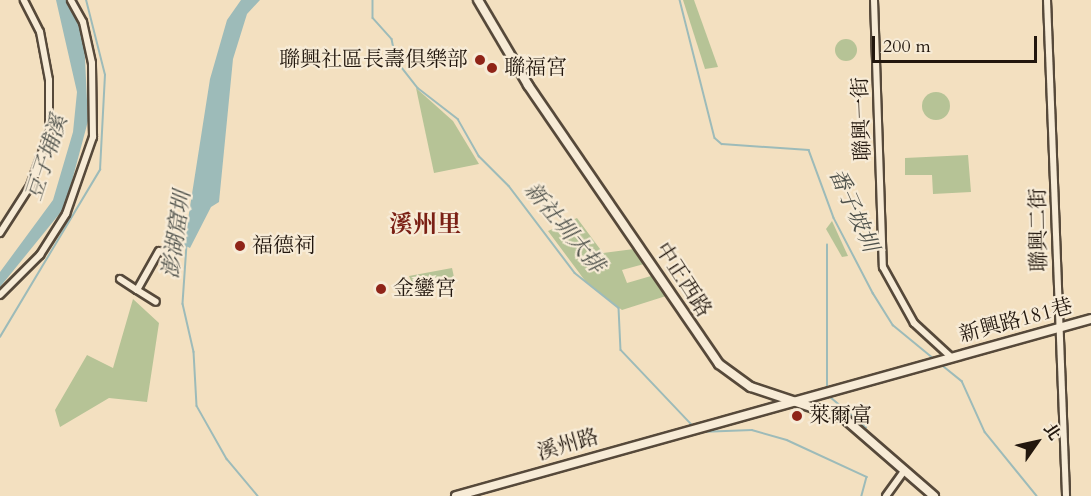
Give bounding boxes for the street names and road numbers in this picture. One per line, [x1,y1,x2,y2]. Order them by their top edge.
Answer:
street label: 聯興一街 [848,77,876,161]
street label: 聯興二街 [1026,188,1052,272]
street label: 中正西路 [650,238,716,322]
street label: 新興路181巷 [957,294,1075,348]
street label: 溪州路 [534,424,602,466]

